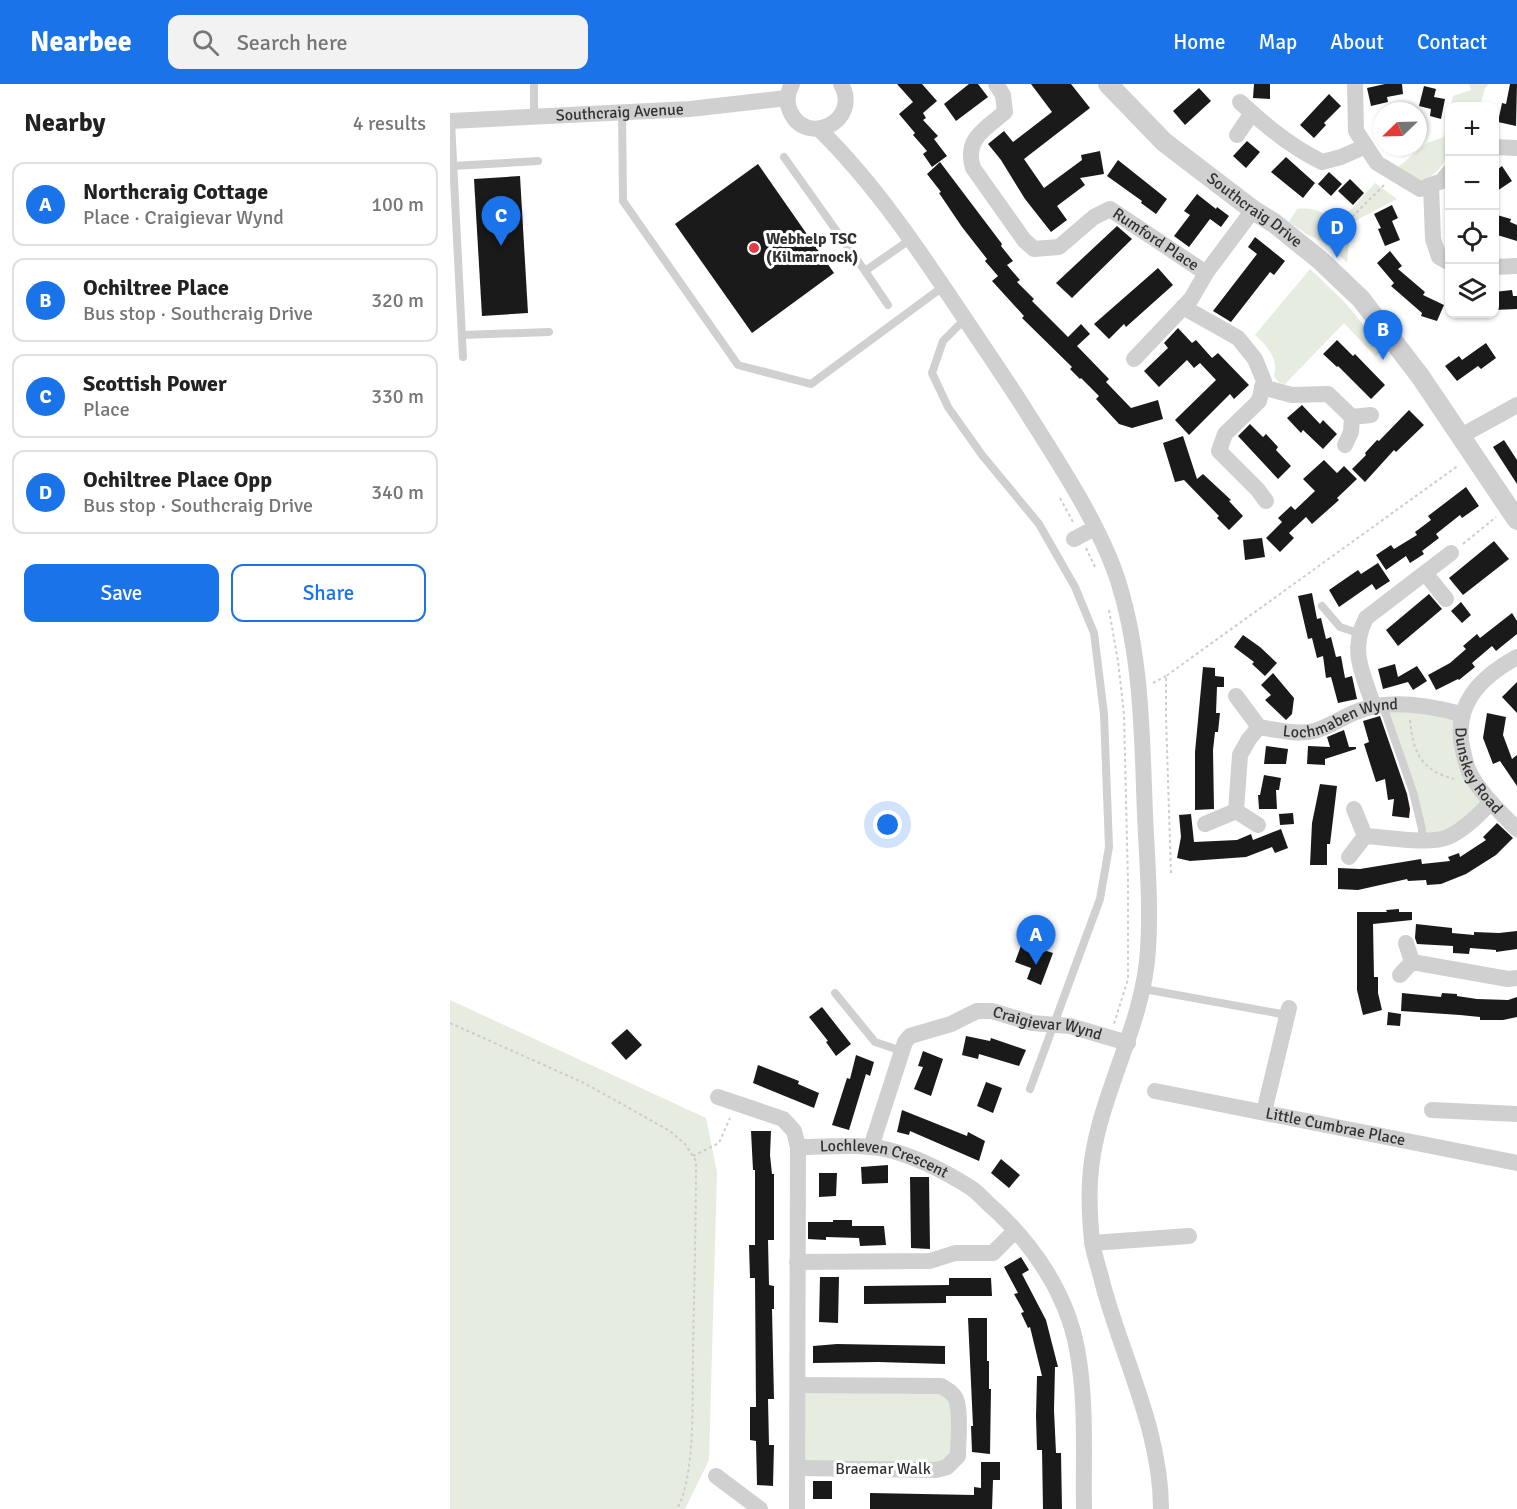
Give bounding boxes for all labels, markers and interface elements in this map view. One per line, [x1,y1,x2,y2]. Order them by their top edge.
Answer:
search box [168,15,588,69]
text: Nearbee [30,25,132,59]
icon: search [189,26,222,59]
text: Search here [237,29,348,56]
text: Home [1173,29,1226,55]
text: Map [1259,29,1297,55]
text: About [1330,29,1384,55]
text: Contact [1417,29,1487,55]
street label: Southcraig Avenue [555,99,684,126]
north arrow [1373,102,1427,156]
map controls [1445,102,1499,318]
button: + [1445,102,1499,156]
text: Nearby [24,107,105,139]
text: 4 results [353,111,426,136]
button: − [1445,156,1499,210]
street label: Southcraig Drive [1203,168,1306,252]
text: Northcraig Cottage [83,178,268,205]
text: A [39,192,52,217]
text: 100 m [371,192,424,217]
pin: C [482,196,520,246]
street label: Rumford Place [1109,204,1203,275]
text: Place · Craigievar Wynd [83,205,284,230]
pin: D [1318,208,1356,258]
button: locate [1445,210,1499,264]
place label: Webhelp TSC (Kilmarnock) [766,229,858,267]
marker: Webhelp TSC (Kilmarnock) [747,241,761,255]
button: layers [1445,264,1499,318]
text: Ochiltree Place [83,274,229,301]
text: B [39,288,52,313]
text: 320 m [371,288,424,313]
text: Bus stop · Southcraig Drive [83,301,313,326]
pin: B [1364,310,1402,360]
text: Scottish Power [83,370,227,397]
text: C [39,384,52,409]
text: 330 m [371,384,424,409]
text: Place [83,397,130,422]
text: Ochiltree Place Opp [83,466,272,493]
text: D [39,480,52,505]
text: 340 m [371,480,424,505]
text: Bus stop · Southcraig Drive [83,493,313,518]
button: Save [24,564,219,622]
button: Share [231,564,426,622]
street label: Lochmaben Wynd [1282,694,1398,743]
street label: Dunskey Road [1450,727,1507,818]
your location [873,810,902,839]
pin: A [1016,916,1056,965]
street label: Craigievar Wynd [990,1002,1104,1045]
street label: Little Cumbrae Place [1264,1103,1407,1151]
street label: Lochleven Crescent [819,1136,952,1183]
street label: Braemar Walk [835,1459,931,1479]

